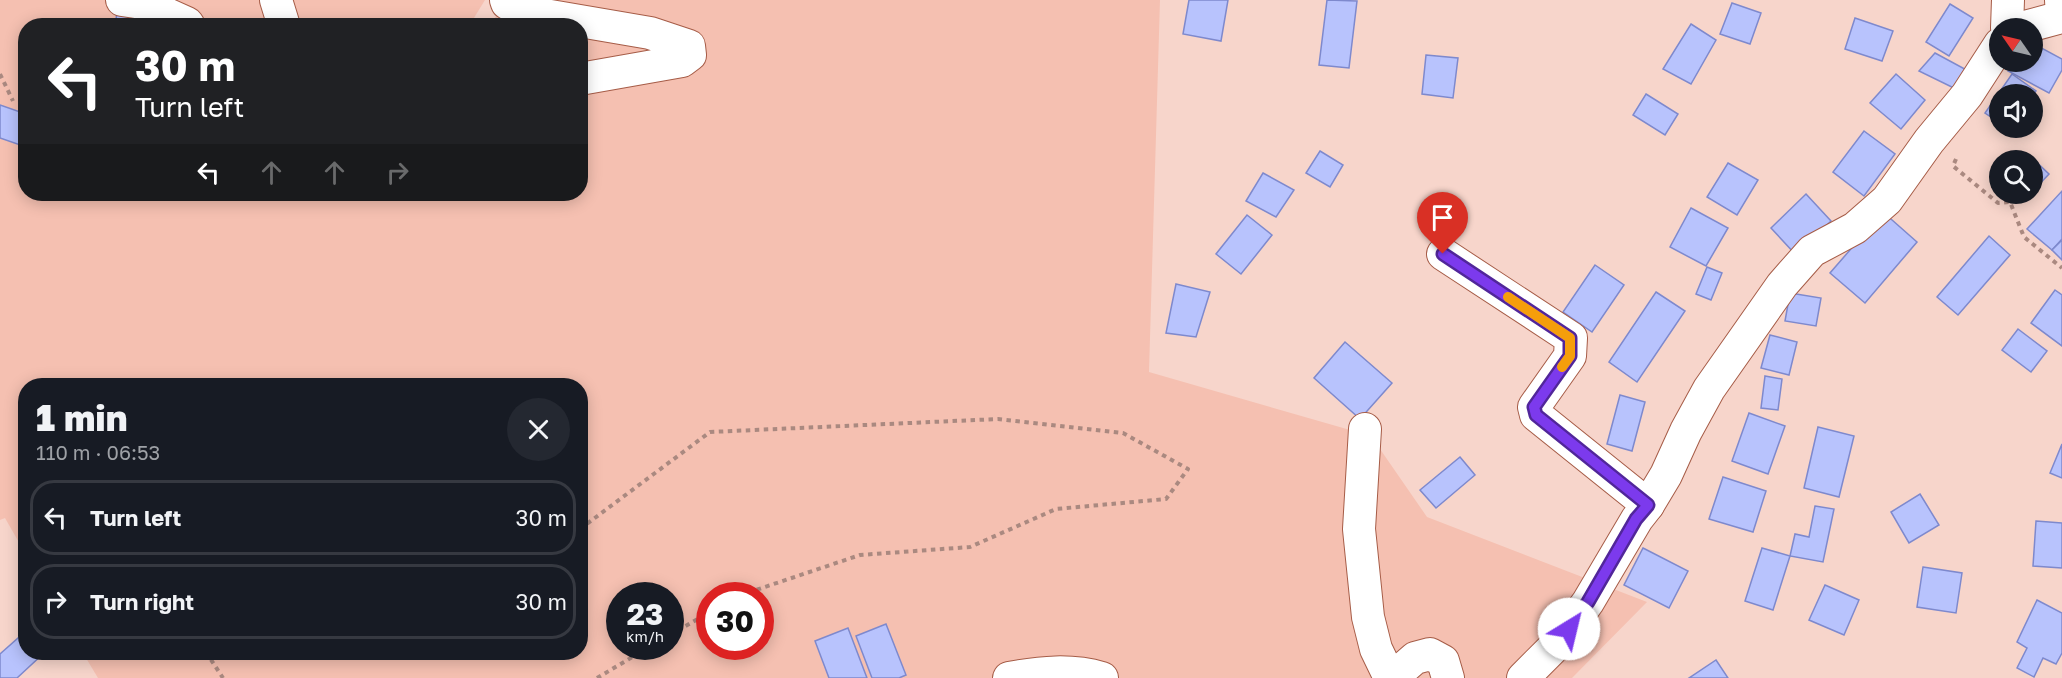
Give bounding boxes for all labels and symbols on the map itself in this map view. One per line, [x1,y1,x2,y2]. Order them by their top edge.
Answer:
north arrow [1989,18,2043,72]
pin [1417,192,1468,254]
speed limit sign: 30 [696,582,774,660]
position arrow [1537,597,1601,661]

